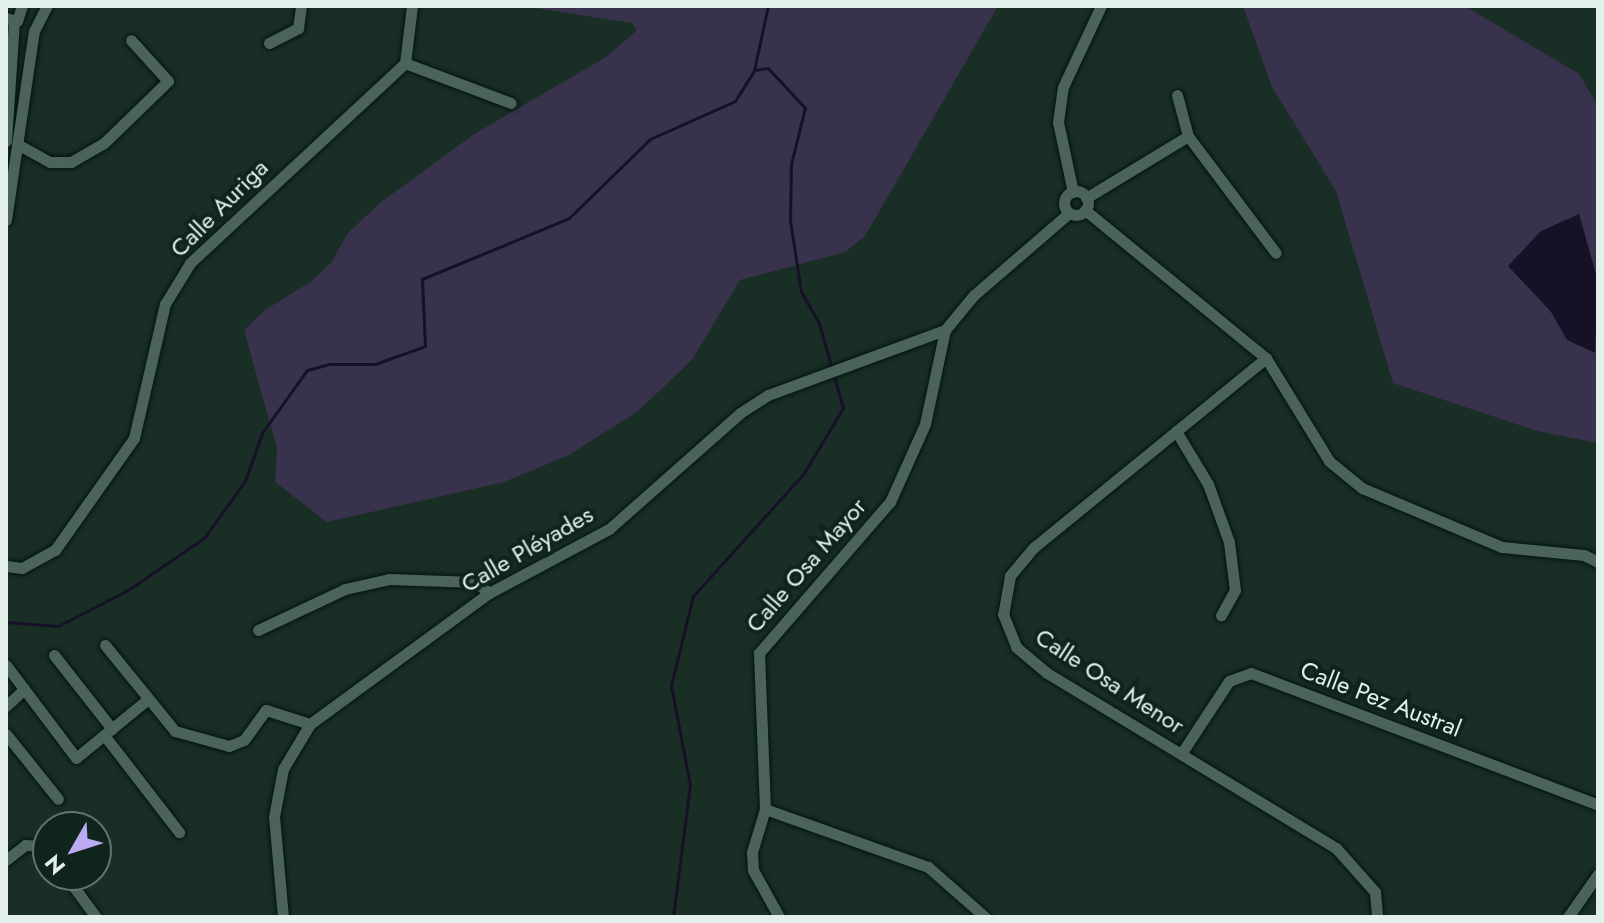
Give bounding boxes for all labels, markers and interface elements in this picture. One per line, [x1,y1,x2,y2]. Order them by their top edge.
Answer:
street label: Calle Auriga [164,153,274,263]
street label: Calle Osa Mayor [740,492,872,638]
street label: Calle Pléyades [456,500,598,598]
street label: Calle Osa Menor [1030,622,1190,740]
street label: Calle Pez Austral [1297,655,1465,743]
north arrow [32,811,112,891]
text: N [37,848,73,882]

